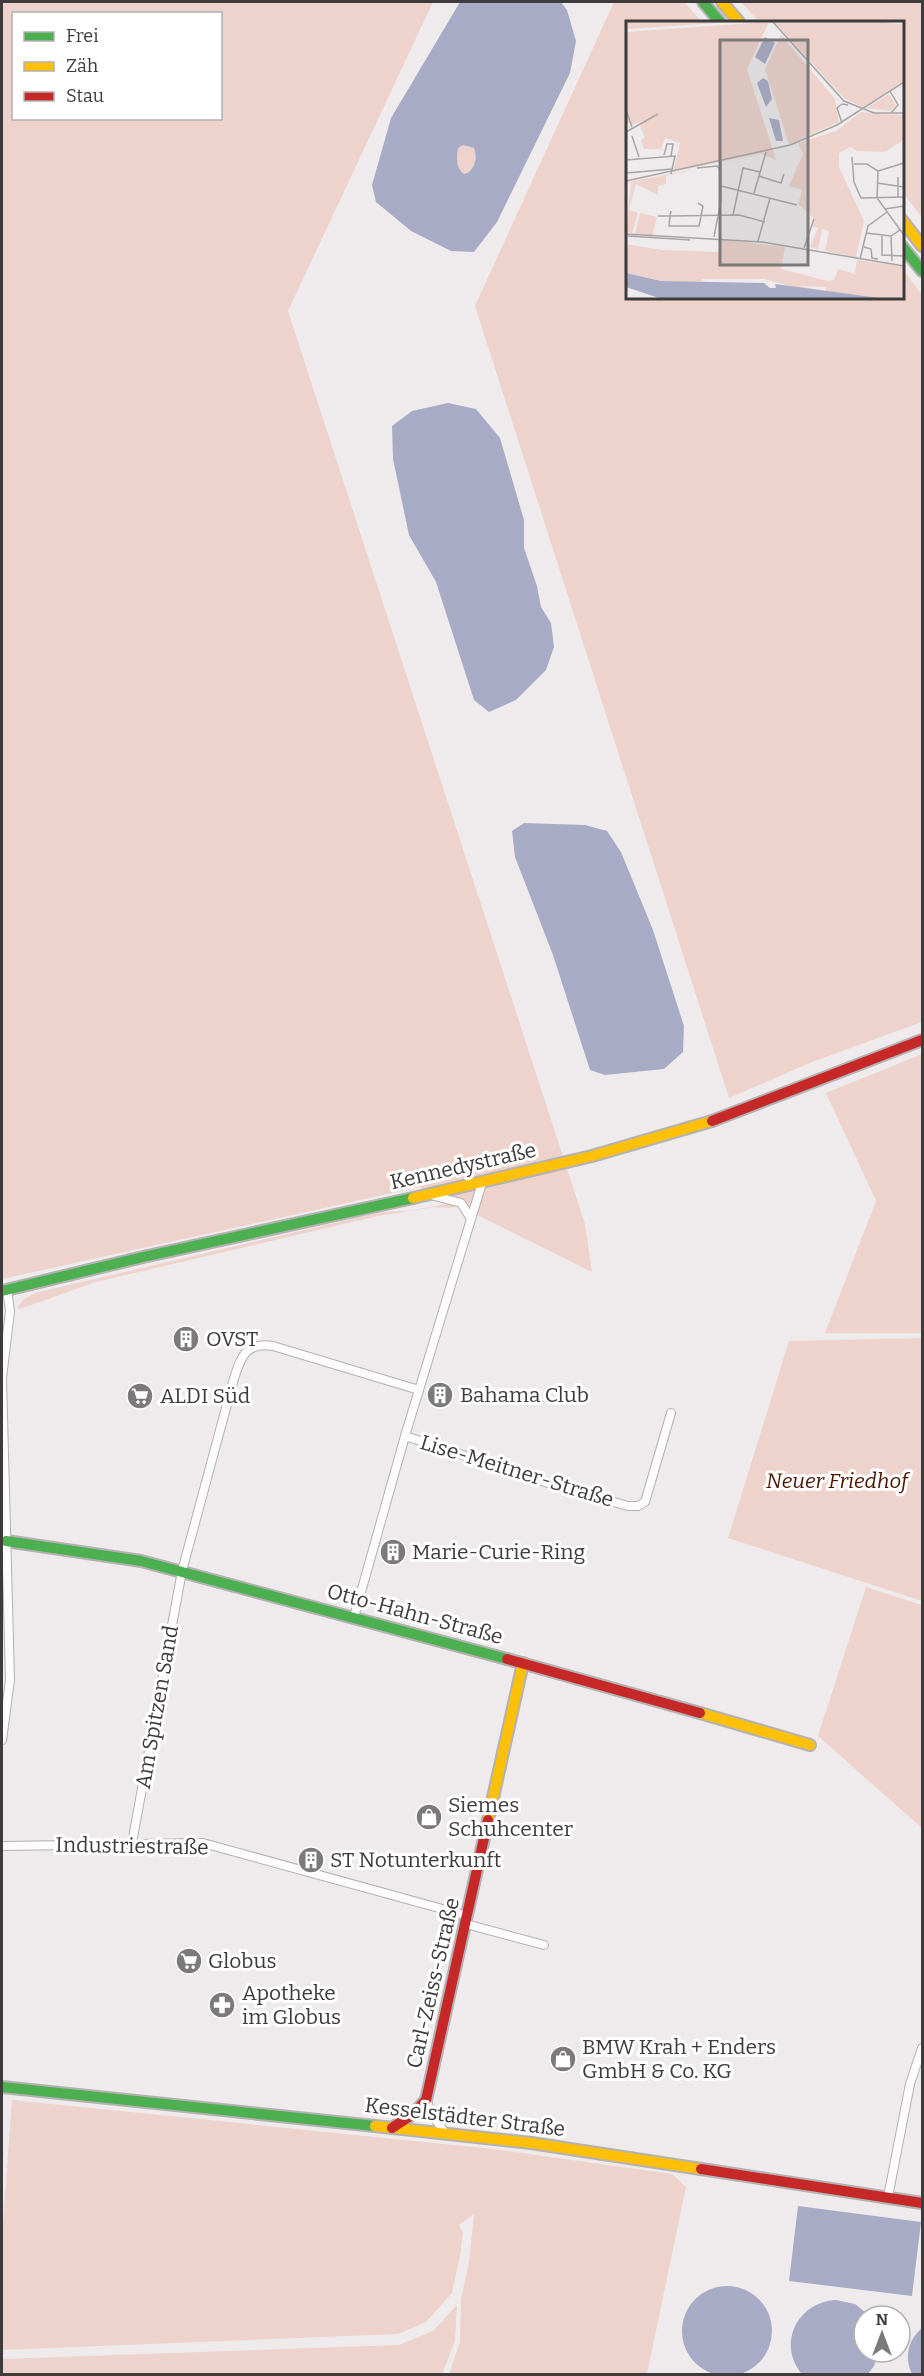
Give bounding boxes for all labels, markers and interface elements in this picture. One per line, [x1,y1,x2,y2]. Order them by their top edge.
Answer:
legend [12,12,222,120]
inset map [626,21,903,298]
text: Frei [66,25,99,47]
text: Zäh [66,55,98,77]
text: Stau [66,85,104,107]
street label: Kennedystraße [387,1137,539,1195]
building icon: OVST [171,1324,201,1354]
place label: OVST [206,1326,258,1352]
building icon: Bahama Club [425,1380,455,1410]
supermarket icon: ALDI Süd [125,1381,155,1411]
place label: Bahama Club [460,1382,589,1408]
place label: ALDI Süd [160,1383,250,1409]
street label: Lise-Meitner-Straße [417,1429,617,1513]
park label: Neuer Friedhof [766,1468,911,1494]
building icon: Marie-Curie-Ring [378,1537,408,1567]
place label: Marie-Curie-Ring [412,1539,586,1565]
street label: Otto-Hahn-Straße [324,1578,506,1650]
street label: Am Spitzen Sand [130,1623,184,1791]
place label: Siemes Schuhcenter [448,1792,573,1842]
shop icon: Siemes Schuhcenter [414,1802,444,1832]
street label: Industriestraße [55,1832,209,1860]
building icon: ST Notunterkunft [296,1845,326,1875]
place label: ST Notunterkunft [330,1847,502,1873]
street label: Carl-Zeiss-Straße [401,1895,465,2071]
supermarket icon: Globus [174,1946,204,1976]
place label: Globus [208,1948,277,1974]
place label: Apotheke im Globus [242,1980,341,2030]
pharmacy icon: Apotheke im Globus [207,1990,237,2020]
place label: BMW Krah + Enders GmbH & Co. KG [582,2034,776,2084]
shop icon: BMW Krah + Enders GmbH & Co. KG [548,2044,578,2074]
street label: Kesselstädter Straße [363,2092,567,2142]
north arrow [852,2304,912,2364]
text: N [876,2310,888,2329]

